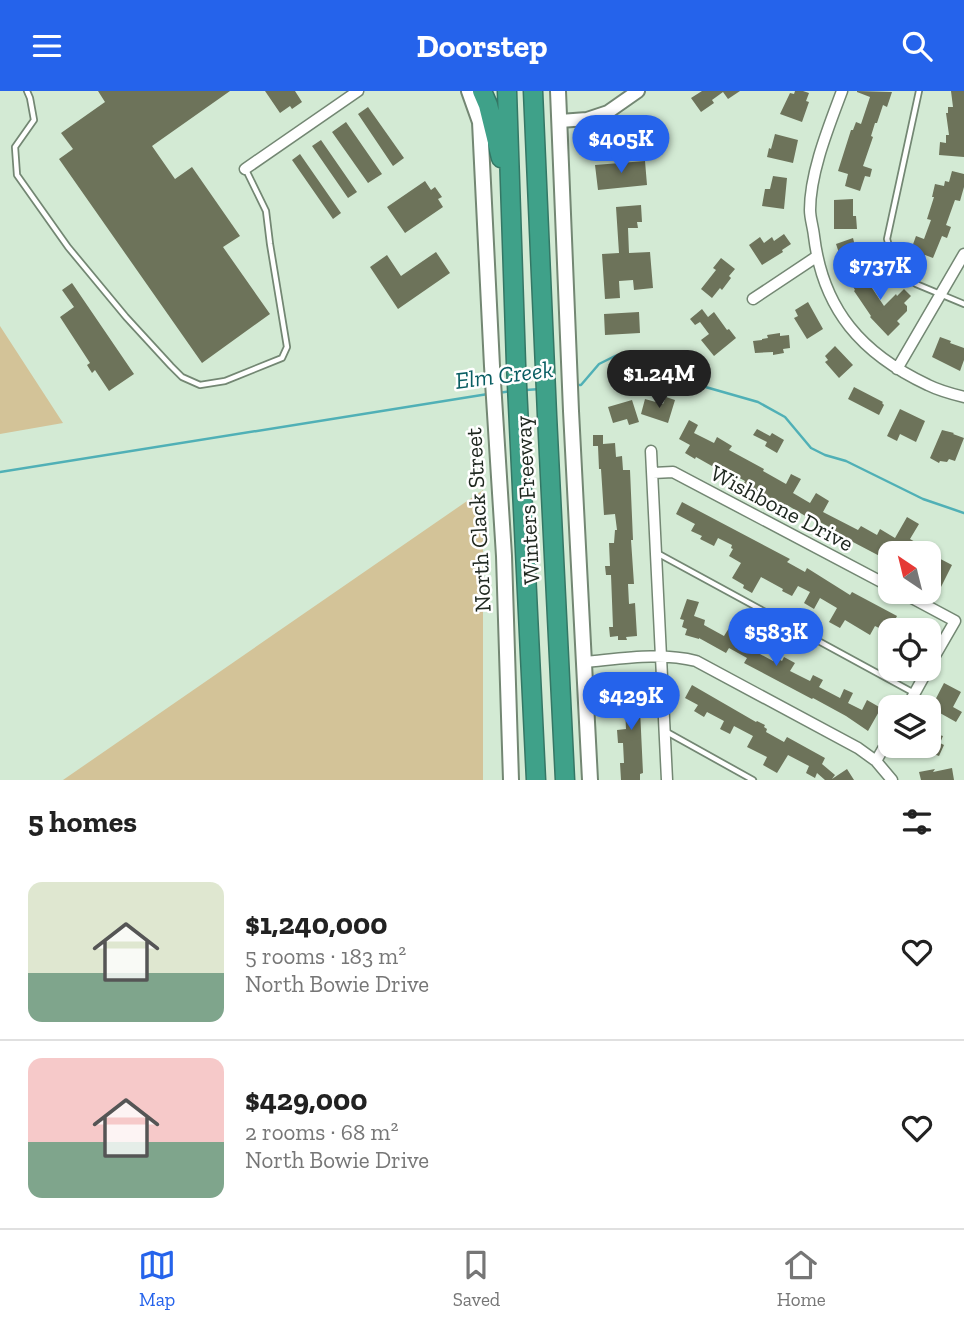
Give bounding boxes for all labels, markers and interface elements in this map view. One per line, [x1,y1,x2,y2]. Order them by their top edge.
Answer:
icon: menu [28,27,66,65]
text: Doorstep [416,27,548,65]
icon: search [898,27,936,65]
pin: $405K [572,115,670,175]
text: $405K [588,124,654,152]
pin: $737K [831,243,929,302]
text: $737K [849,251,911,279]
pin: $1.24M [602,351,716,410]
water label: Elm Creek [453,354,555,395]
text: $1.24M [623,359,695,387]
street label: Winters Freeway [509,415,545,585]
street label: North Clack Street [459,427,497,613]
street label: Wishbone Drive [706,459,858,557]
north arrow [878,541,942,604]
map controls [878,541,941,758]
pin: $583K [727,609,825,668]
text: $583K [744,617,808,645]
button: locate [878,618,941,681]
pin: $429K [582,673,680,732]
text: $429K [599,681,663,709]
button: layers [878,695,941,758]
icon: filters [898,803,936,841]
text: 5 homes [28,804,137,840]
text: $1,240,000 [245,906,388,942]
icon: home [84,910,168,994]
icon: heart [898,933,936,971]
text: 5 rooms · 183 m² [245,942,406,970]
text: North Bowie Drive [245,970,429,998]
text: $429,000 [245,1082,368,1118]
icon: home [84,1086,168,1170]
icon: heart [898,1109,936,1147]
text: 2 rooms · 68 m² [245,1118,398,1146]
text: North Bowie Drive [245,1146,429,1174]
tab: Map [138,1246,176,1311]
tab: Saved [453,1246,500,1311]
tab: Home [777,1246,826,1311]

